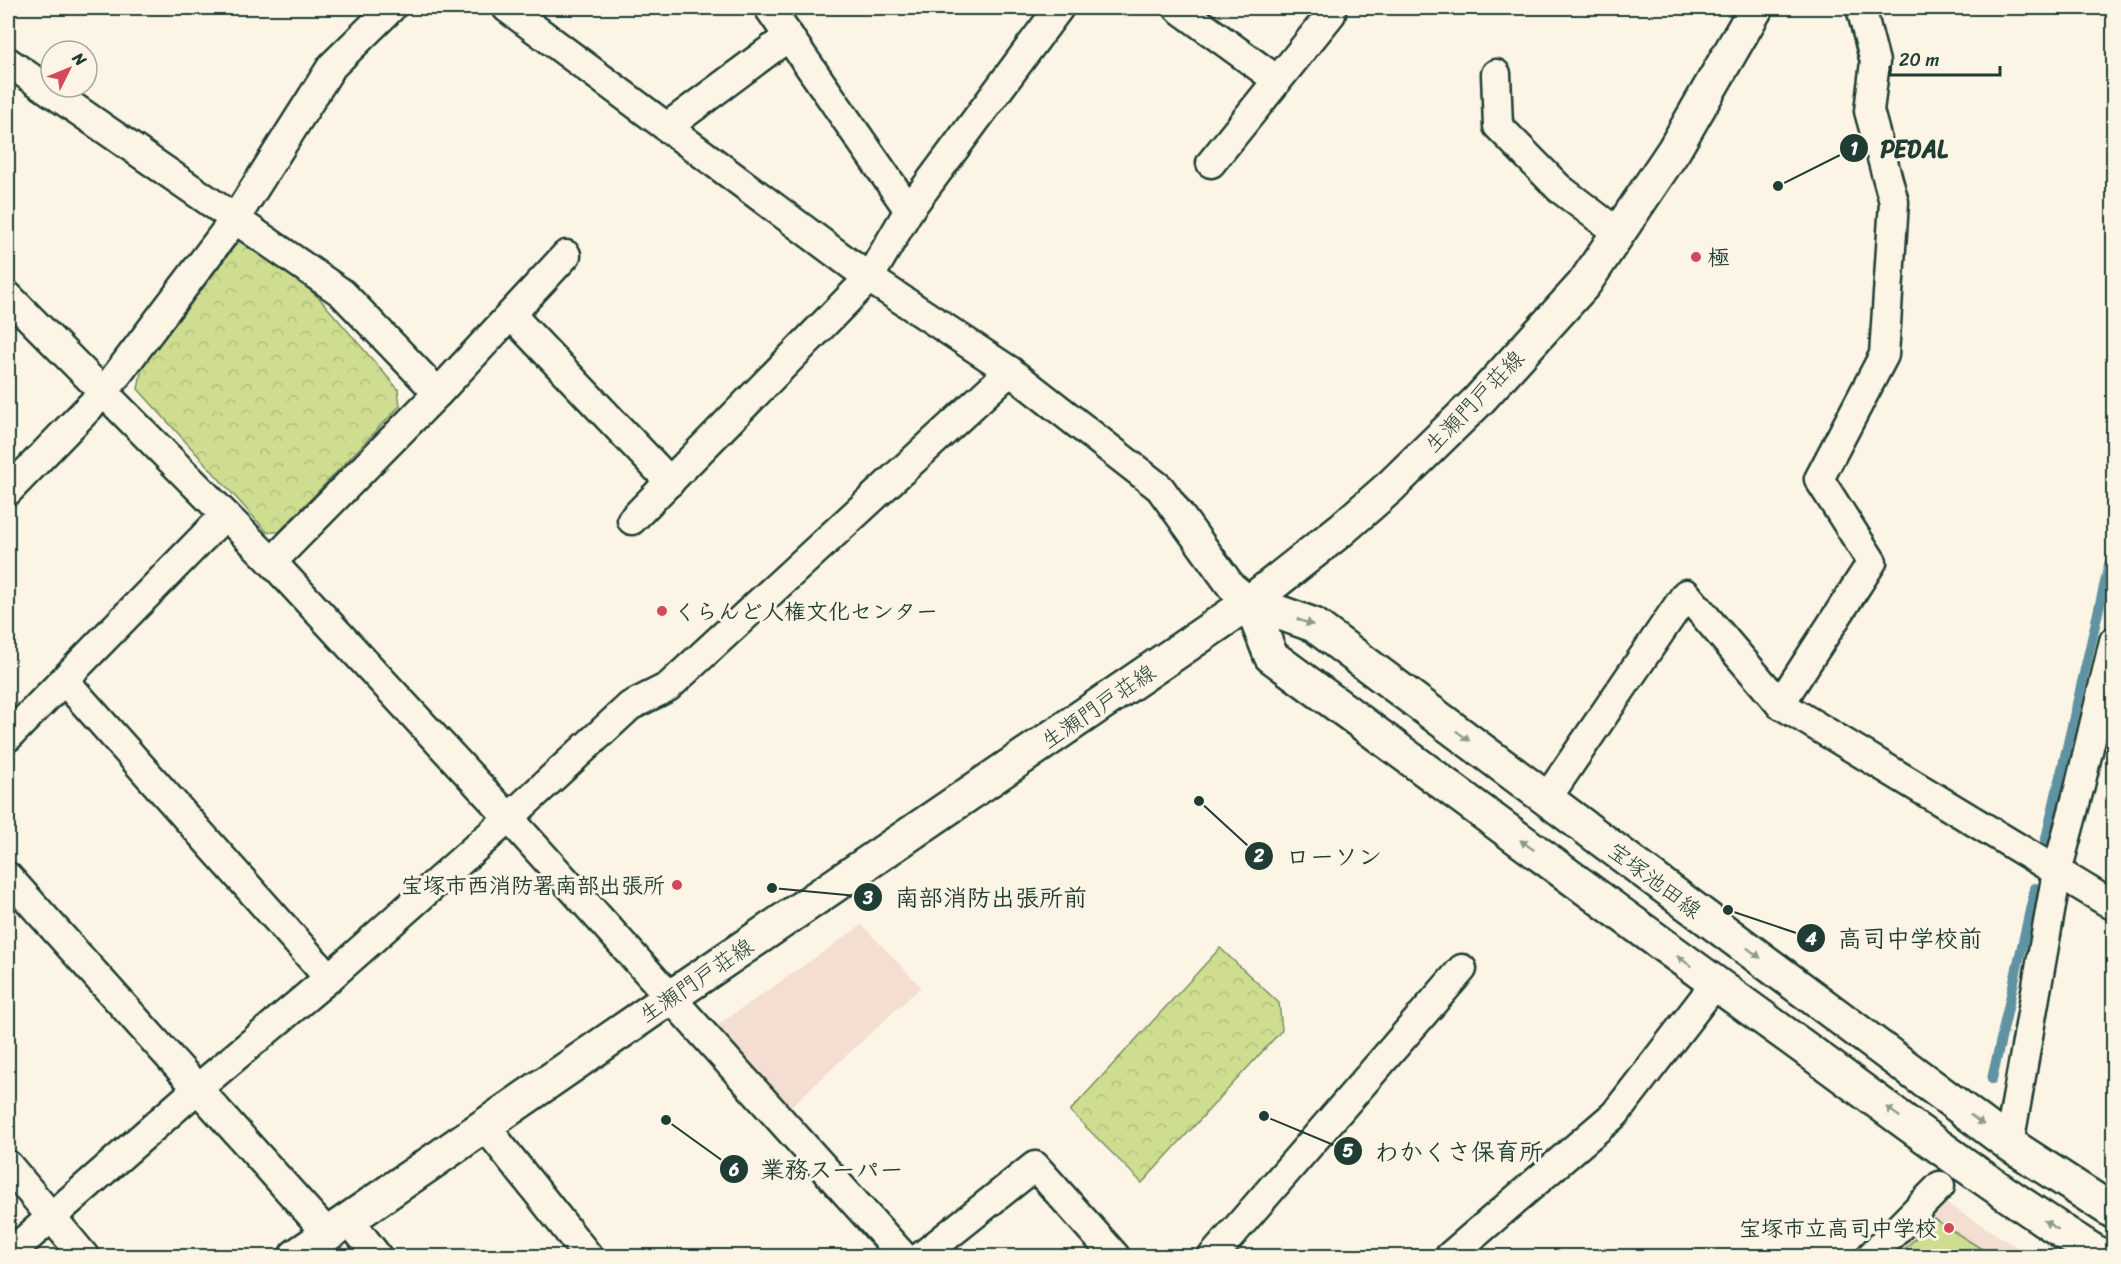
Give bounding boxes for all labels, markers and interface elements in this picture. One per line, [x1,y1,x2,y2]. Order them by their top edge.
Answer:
north arrow [39,39,99,99]
scale bar [1890,39,2000,77]
text: N [65,44,95,74]
text: 20 m [1899,44,1939,76]
callout: PEDAL [1839,127,1960,169]
text: PEDAL [1880,128,1949,170]
text: 1 [1850,133,1858,165]
place label: 極 [1708,238,1730,277]
marker: 極 [1689,250,1703,264]
street label: 生瀬門戸荘線 [1414,340,1534,462]
place label: くらんど人権文化センター [674,592,938,631]
marker: くらんど人権文化センター [655,604,669,618]
one-way arrow [1296,617,1314,627]
street label: 生瀬門戸荘線 [1033,653,1164,759]
one-way arrow [1454,730,1470,742]
street label: 宝塚池田線 [1599,832,1710,929]
callout: ローソン [1244,835,1394,877]
text: ローソン [1286,836,1382,878]
one-way arrow [1519,839,1534,851]
text: 2 [1253,840,1265,872]
place label: 宝塚市西消防署南部出張所 [401,866,665,905]
callout: 南部消防出張所前 [853,876,1099,918]
text: 南部消防出張所前 [895,877,1087,919]
marker: 宝塚市西消防署南部出張所 [670,878,684,892]
text: 3 [862,882,873,914]
callout: 高司中学校前 [1796,917,1994,959]
text: 高司中学校前 [1838,918,1982,960]
text: 4 [1804,923,1817,955]
street label: 生瀬門戸荘線 [631,927,762,1033]
one-way arrow [1746,947,1761,959]
one-way arrow [1676,955,1691,967]
one-way arrow [1885,1106,1901,1118]
one-way arrow [1969,1114,1985,1127]
callout: わかくさ保育所 [1333,1130,1555,1172]
text: わかくさ保育所 [1375,1131,1543,1173]
text: 5 [1343,1135,1354,1167]
callout: 業務スーパー [719,1148,916,1190]
text: 業務スーパー [760,1149,904,1191]
text: 6 [728,1154,739,1186]
place label: 宝塚市立高司中学校 [1739,1209,1937,1248]
one-way arrow [2043,1220,2059,1231]
marker: 宝塚市立高司中学校 [1942,1221,1956,1235]

